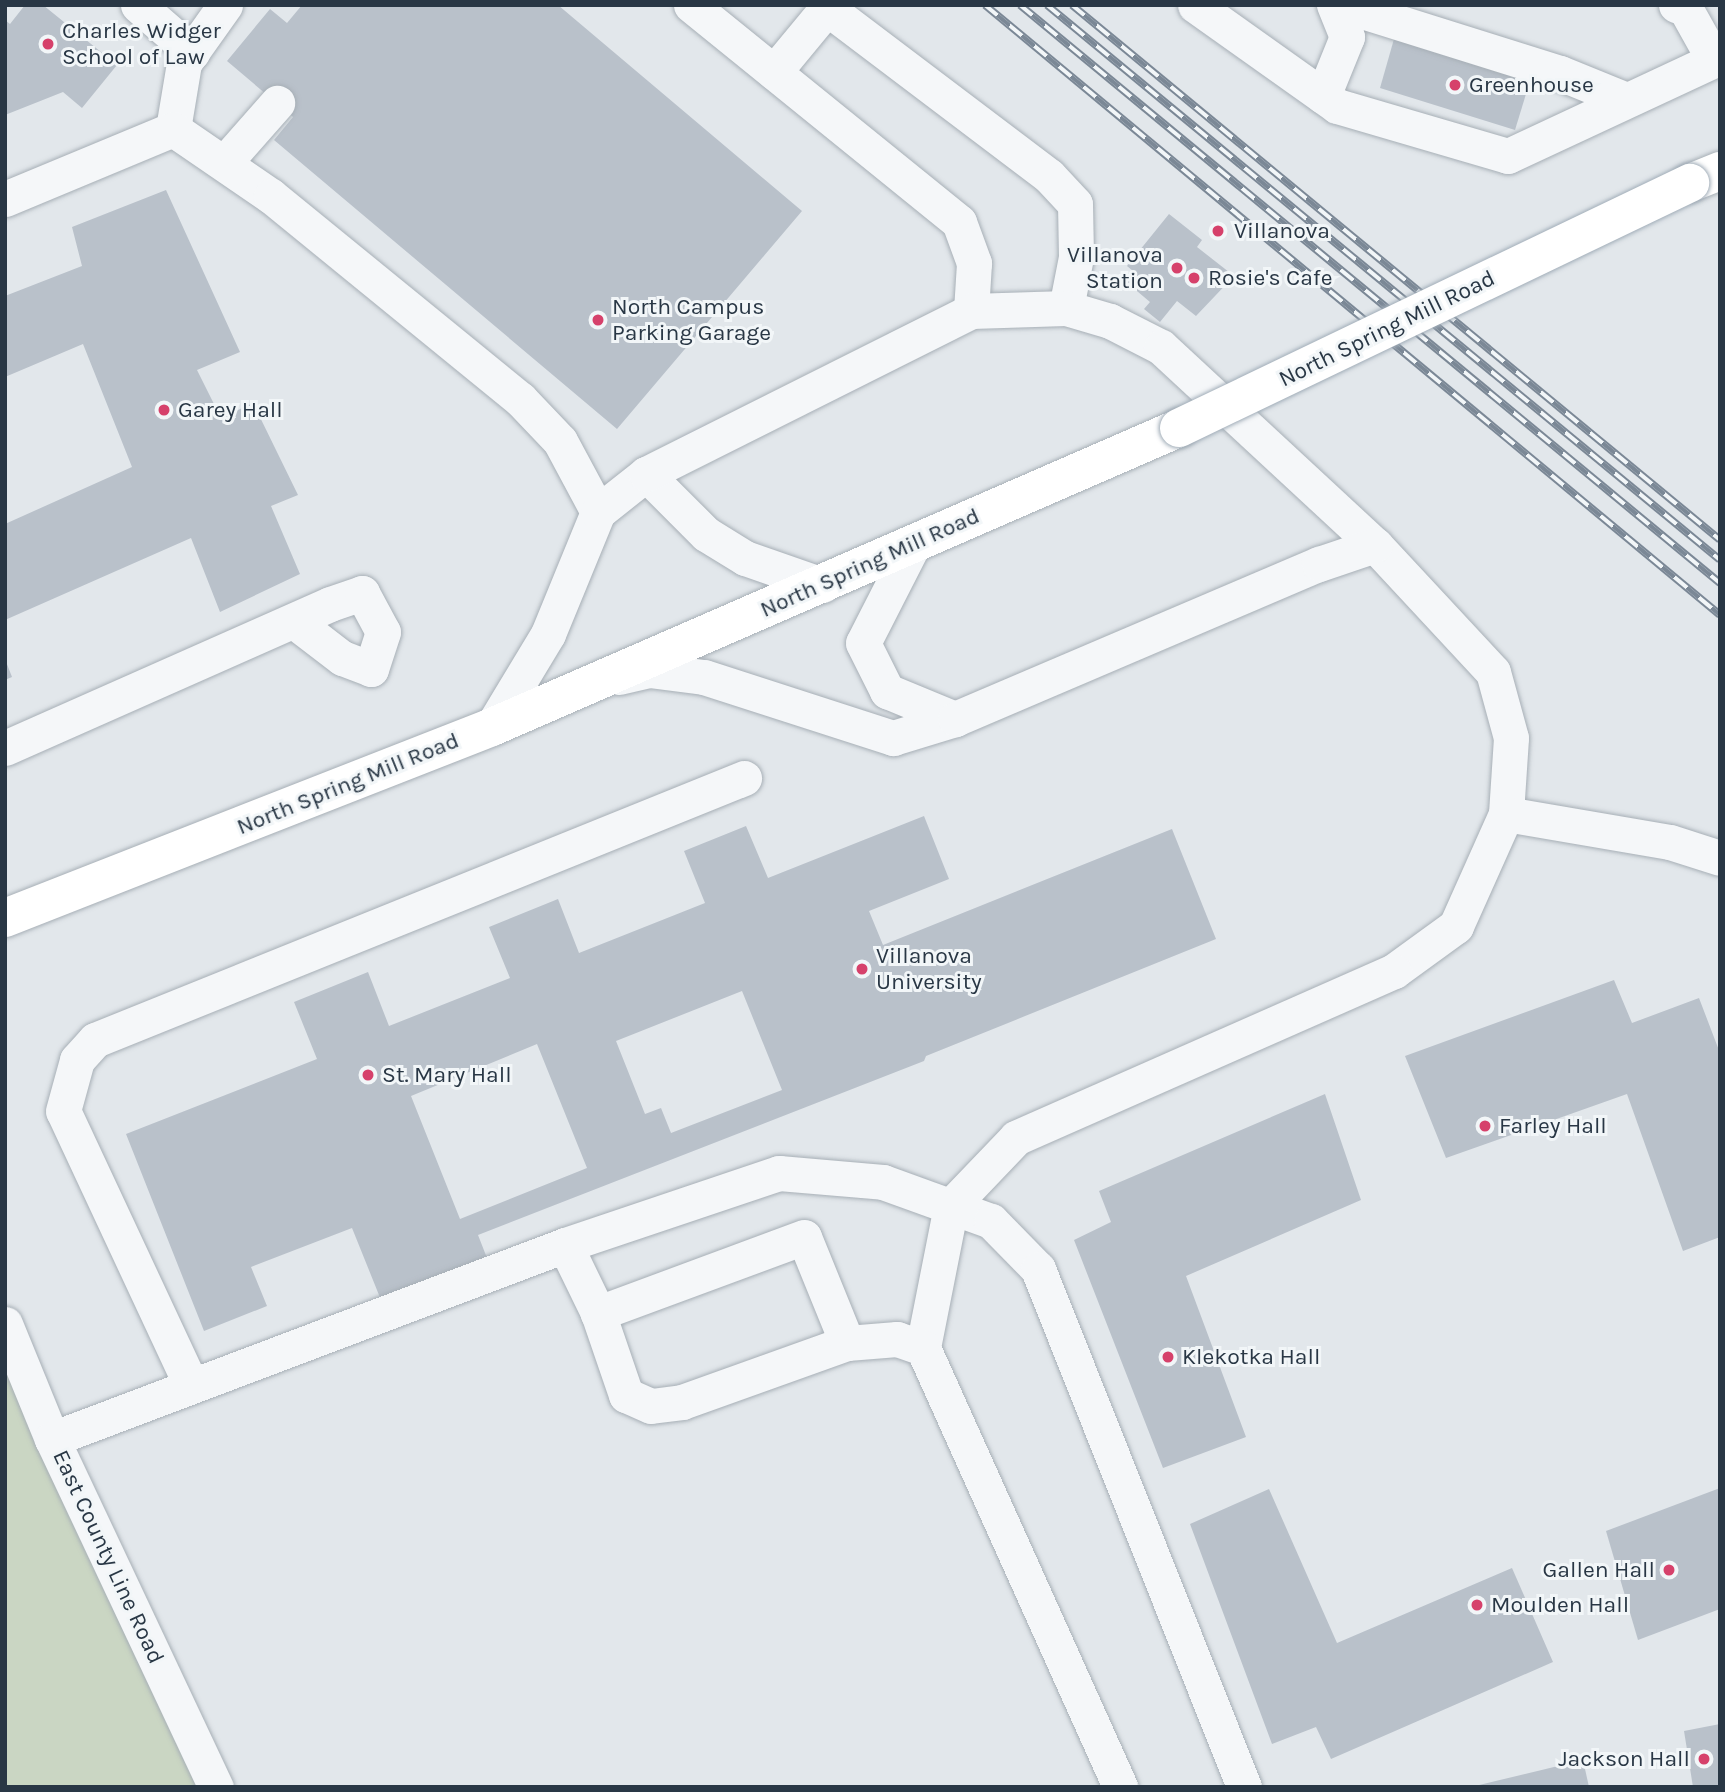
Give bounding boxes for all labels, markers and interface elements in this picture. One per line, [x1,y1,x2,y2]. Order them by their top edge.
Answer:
place label: Charles Widger School of Law [62,17,221,71]
marker: Charles Widger School of Law [40,36,56,52]
place label: Greenhouse [1469,71,1594,99]
marker: Greenhouse [1447,77,1463,93]
place label: Villanova [1234,217,1330,245]
marker: Villanova [1208,221,1228,241]
place label: Villanova Station [1067,241,1163,295]
marker: Villanova Station [1169,260,1185,276]
place label: Rosie's Cafe [1208,264,1333,292]
street label: North Spring Mill Road [1274,265,1500,393]
marker: Rosie's Cafe [1186,270,1202,286]
place label: North Campus Parking Garage [612,293,771,347]
marker: North Campus Parking Garage [590,312,606,328]
place label: Garey Hall [178,396,283,424]
marker: Garey Hall [156,402,172,418]
street label: North Spring Mill Road [756,502,984,624]
street label: North Spring Mill Road [233,727,463,841]
place label: Villanova University [876,942,982,996]
marker: Villanova University [854,961,870,977]
place label: St. Mary Hall [382,1061,512,1089]
marker: St. Mary Hall [360,1067,376,1083]
place label: Farley Hall [1499,1112,1607,1140]
marker: Farley Hall [1477,1118,1493,1134]
place label: Klekotka Hall [1182,1343,1320,1371]
marker: Klekotka Hall [1160,1349,1176,1365]
street label: East County Line Road [46,1446,170,1668]
place label: Gallen Hall [1543,1556,1655,1584]
marker: Gallen Hall [1661,1562,1677,1578]
place label: Moulden Hall [1491,1591,1629,1619]
marker: Moulden Hall [1469,1597,1485,1613]
place label: Jackson Hall [1558,1745,1690,1773]
marker: Jackson Hall [1696,1751,1712,1767]

